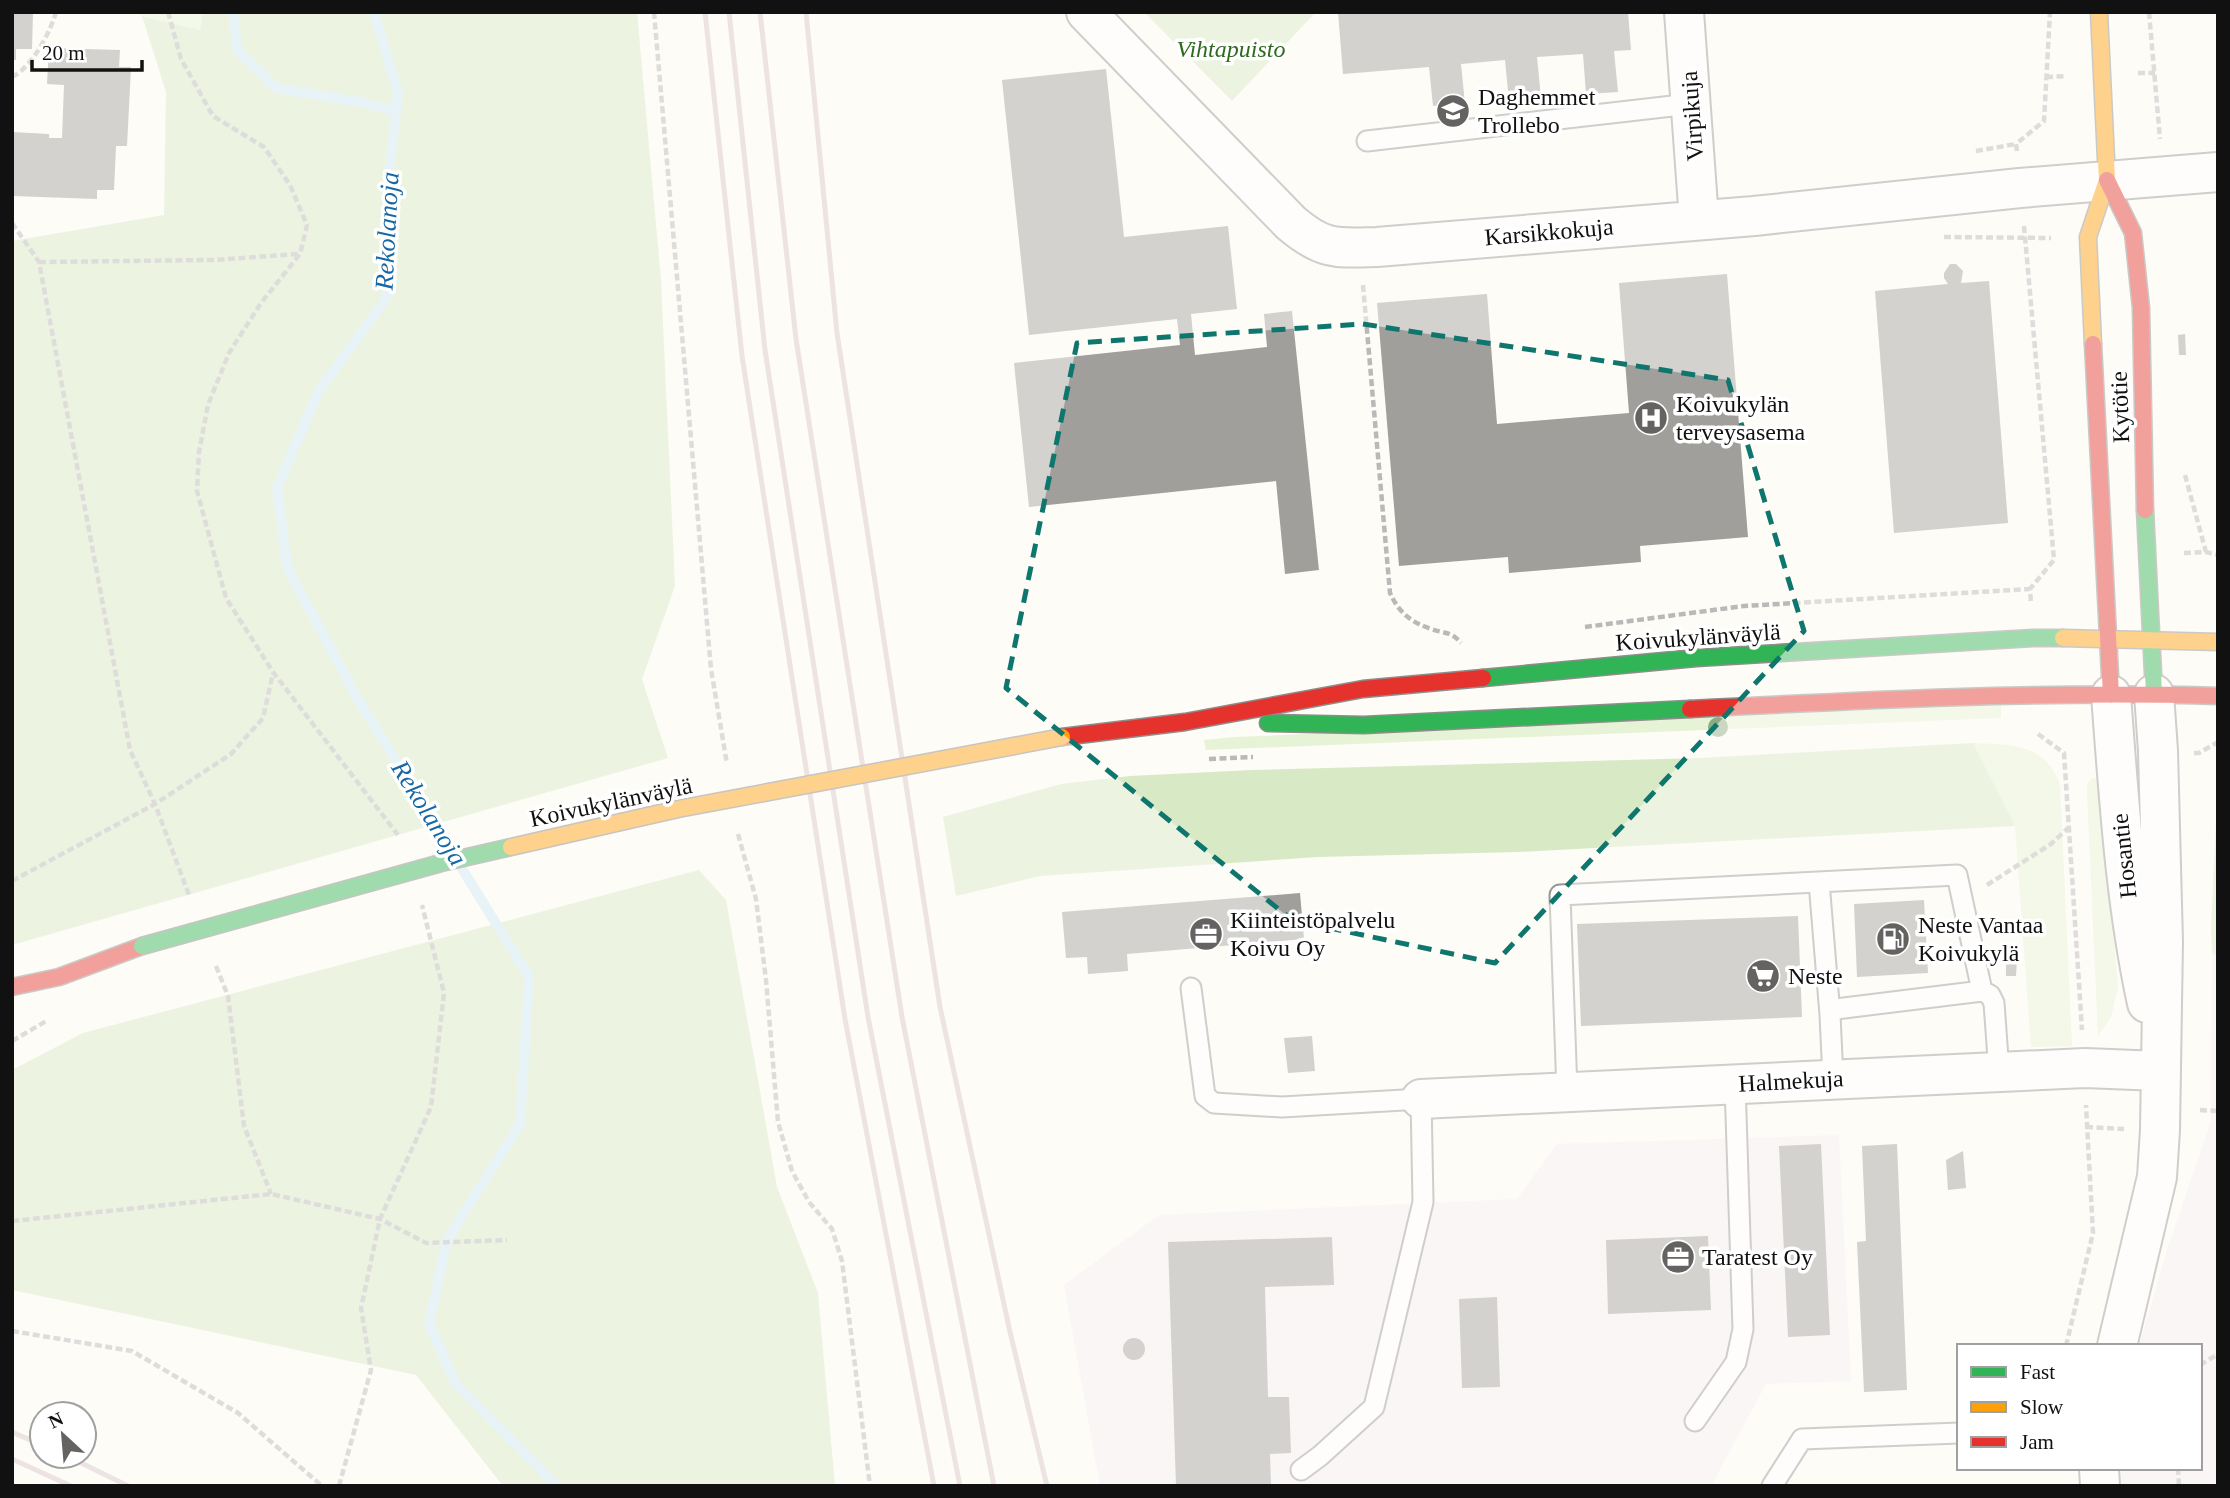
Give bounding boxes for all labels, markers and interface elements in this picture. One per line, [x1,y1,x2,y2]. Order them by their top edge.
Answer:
scale bar [32,28,142,72]
park label: Vihtapuisto [1177,36,1285,62]
text: 20 m [42,41,85,65]
street label: Virpikuja [1676,70,1708,162]
place label: Daghemmet Trollebo [1478,84,1596,138]
school or university icon: Daghemmet Trollebo [1434,92,1472,130]
water label: Rekolanoja [369,171,405,292]
street label: Karsikkokuja [1483,213,1615,251]
street label: Kytötie [2106,371,2134,443]
place label: Koivukylän terveysasema [1676,391,1806,445]
hospital icon: Koivukylän terveysasema [1632,399,1670,437]
street label: Koivukylänväylä [1615,618,1782,656]
water label: Rekolanoja [385,754,473,871]
street label: Koivukylänväylä [527,772,695,832]
street label: Hosantie [2107,812,2141,900]
place label: Kiinteistöpalvelu Koivu Oy [1230,907,1395,961]
place label: Neste Vantaa Koivukylä [1918,912,2044,966]
office icon: Kiinteistöpalvelu Koivu Oy [1187,915,1225,953]
fuel station icon: Neste Vantaa Koivukylä [1874,920,1912,958]
supermarket icon: Neste [1744,957,1782,995]
place label: Neste [1788,963,1843,989]
street label: Halmekuja [1738,1065,1845,1097]
office icon: Taratest Oy [1659,1238,1697,1276]
place label: Taratest Oy [1702,1244,1813,1270]
legend [1957,1344,2202,1470]
text: Fast [2020,1360,2055,1384]
text: Slow [2020,1395,2064,1419]
north arrow [28,1400,98,1470]
text: N [45,1408,67,1433]
text: Jam [2020,1430,2054,1454]

